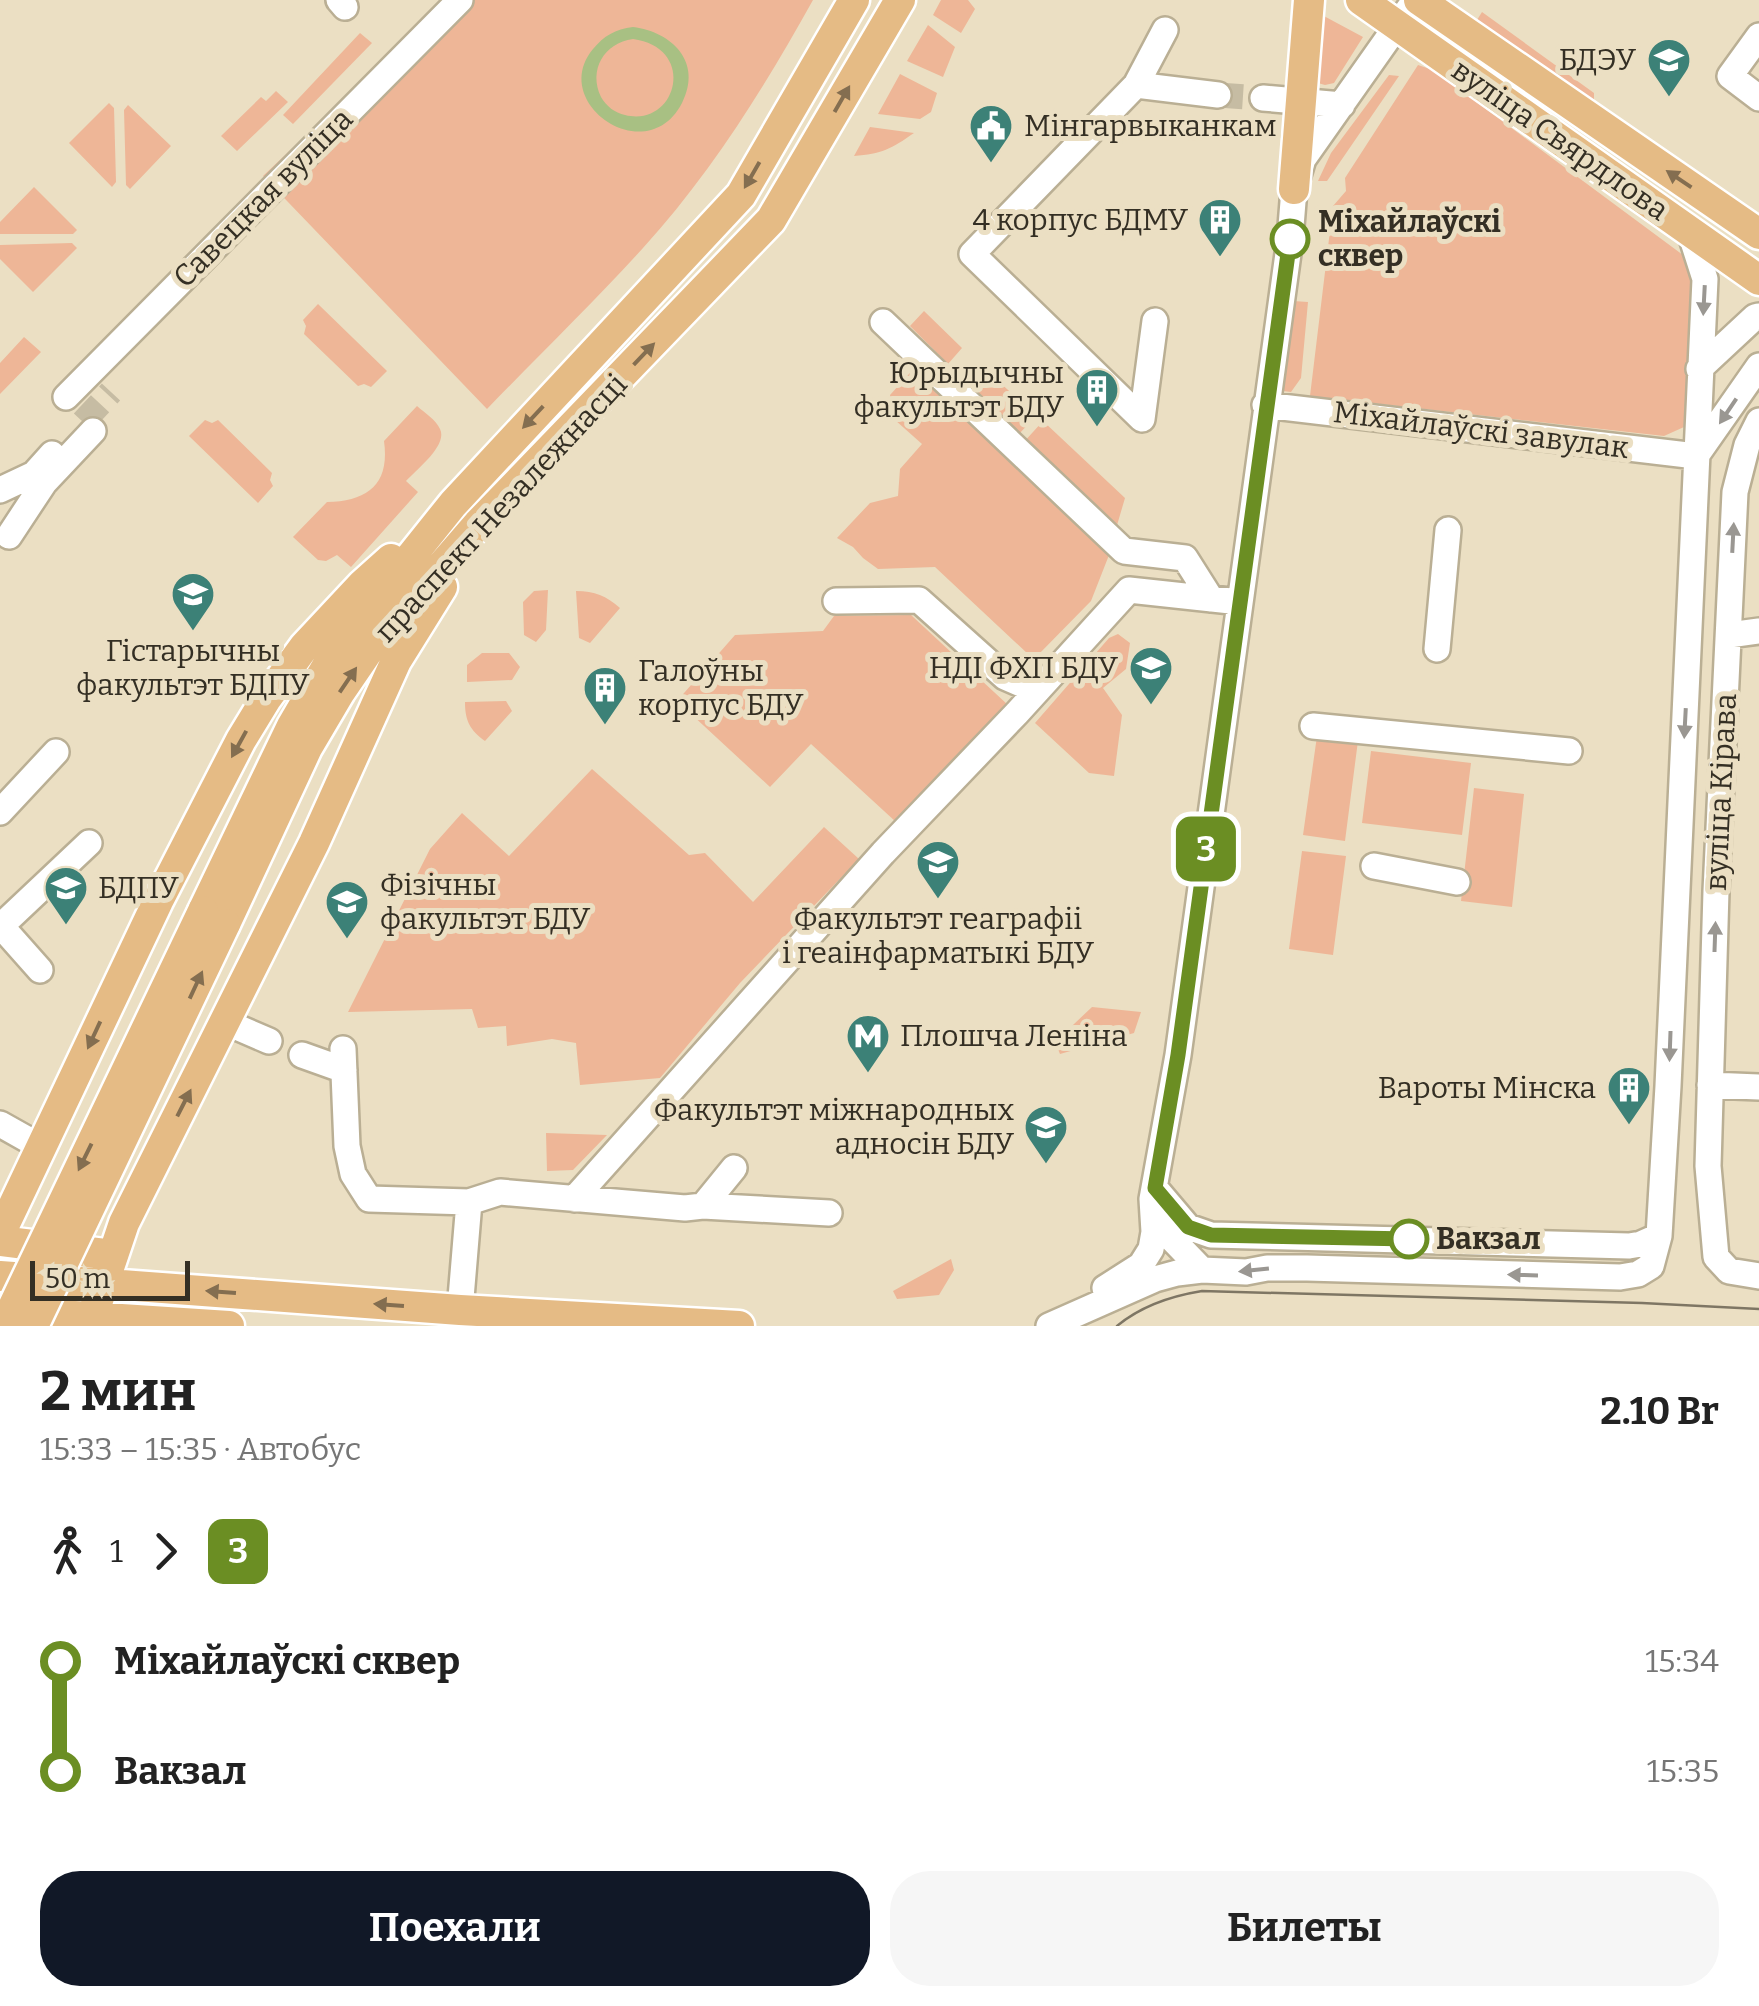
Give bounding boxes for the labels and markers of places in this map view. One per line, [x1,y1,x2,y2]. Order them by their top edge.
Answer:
school or university icon: БДЭУ [1646,37,1692,98]
place label: БДЭУ [1559,42,1637,78]
public building icon: Мінгарвыканкам [968,103,1014,164]
place label: Мінгарвыканкам [1024,108,1276,144]
building icon: 4 корпус БДМУ [1197,197,1243,258]
place label: 4 корпус БДМУ [972,202,1189,238]
place label: Міхайлаўскі сквер [1318,204,1501,274]
marker: Міхайлаўскі сквер [1271,220,1309,258]
place label: Юрыдычны факультэт БДУ [854,355,1065,425]
building icon: Юрыдычны факультэт БДУ [1074,367,1120,428]
school or university icon: Гістарычны факультэт БДПУ [170,571,216,632]
place label: Гістарычны факультэт БДПУ [76,633,310,703]
school or university icon: НДІ ФХП БДУ [1128,645,1174,706]
place label: НДІ ФХП БДУ [929,650,1119,686]
place label: Галоўны корпус БДУ [638,653,804,723]
building icon: Галоўны корпус БДУ [582,665,628,726]
school or university icon: Факультэт геаграфіі і геаінфарматыкі БДУ [915,839,961,900]
school or university icon: БДПУ [43,865,89,926]
place label: Фізічны факультэт БДУ [380,867,591,937]
place label: БДПУ [98,870,179,906]
school or university icon: Фізічны факультэт БДУ [324,879,370,940]
place label: Факультэт геаграфіі і геаінфарматыкі БДУ [782,901,1095,971]
metro station icon: Плошча Леніна [845,1013,891,1074]
place label: Плошча Леніна [900,1018,1127,1054]
building icon: Вароты Мінска [1606,1065,1652,1126]
place label: Вароты Мінска [1378,1070,1596,1106]
place label: Факультэт міжнародных адносін БДУ [654,1092,1015,1162]
school or university icon: Факультэт міжнародных адносін БДУ [1023,1104,1069,1165]
marker: Вакзал [1390,1220,1428,1258]
place label: Вакзал [1436,1221,1541,1257]

